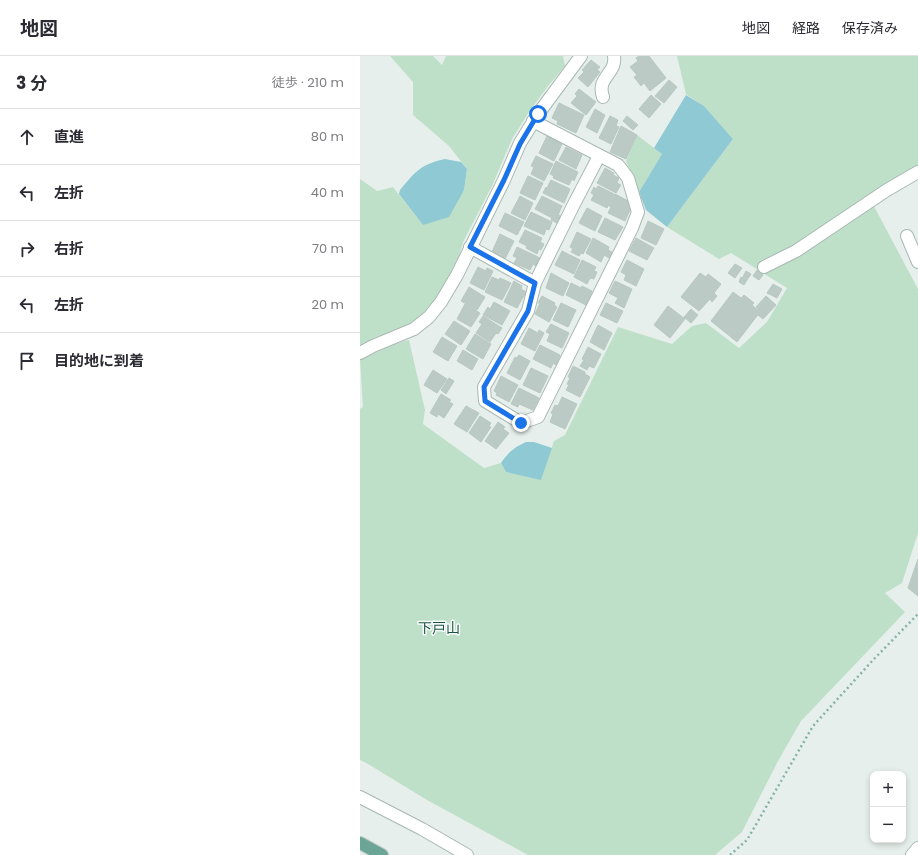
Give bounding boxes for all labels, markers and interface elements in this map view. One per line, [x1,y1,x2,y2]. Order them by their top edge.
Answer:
text: 地図 [20,15,58,42]
text: 地図 [742,18,770,38]
text: 経路 [792,18,820,38]
text: 保存済み [842,18,898,38]
text: 3 分 [16,71,47,95]
text: 徒歩 · 210 m [272,73,344,92]
route start [529,105,547,123]
icon: ahead [16,126,38,148]
text: 直進 [54,126,84,147]
text: 80 m [311,127,344,146]
icon: left [16,182,38,204]
text: 左折 [54,182,84,203]
text: 40 m [311,183,344,202]
icon: right [16,238,38,260]
text: 右折 [54,238,84,259]
text: 70 m [312,239,344,258]
icon: left [16,294,38,316]
text: 左折 [54,294,84,315]
text: 20 m [311,295,344,314]
icon: arrive [16,350,38,372]
text: 目的地に到着 [54,350,144,371]
route end [512,414,530,432]
district label: 下戸山 [418,618,460,638]
map controls [870,771,906,843]
button: + [870,771,906,807]
button: − [870,807,906,843]

